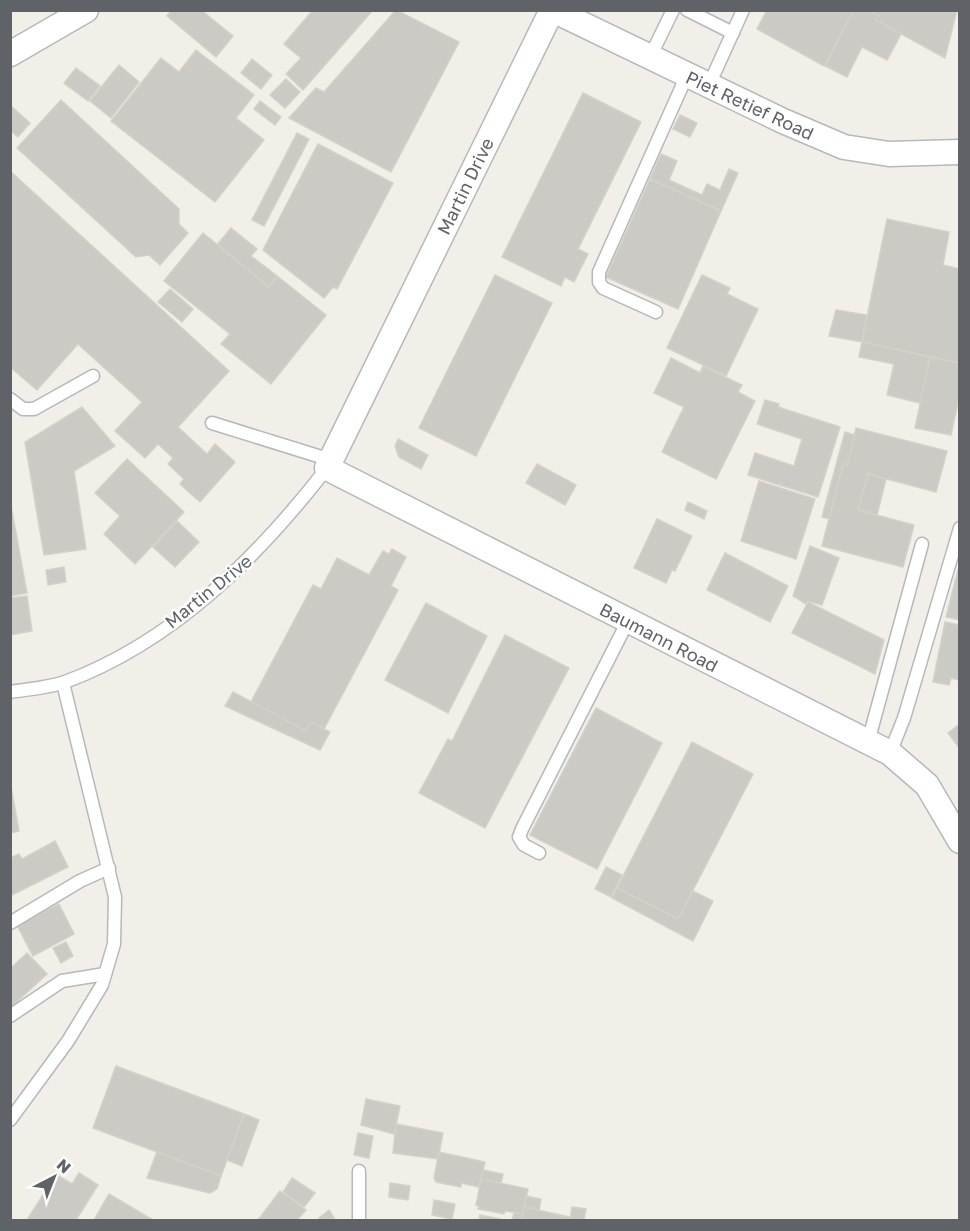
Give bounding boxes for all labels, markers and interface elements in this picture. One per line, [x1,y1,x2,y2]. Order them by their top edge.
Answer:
street label: Piet Retief Road [682,66,818,144]
street label: Martin Drive [432,134,498,238]
street label: Martin Drive [160,549,256,633]
street label: Baumann Road [596,598,722,676]
north arrow [24,1147,84,1207]
text: N [53,1154,75,1177]

